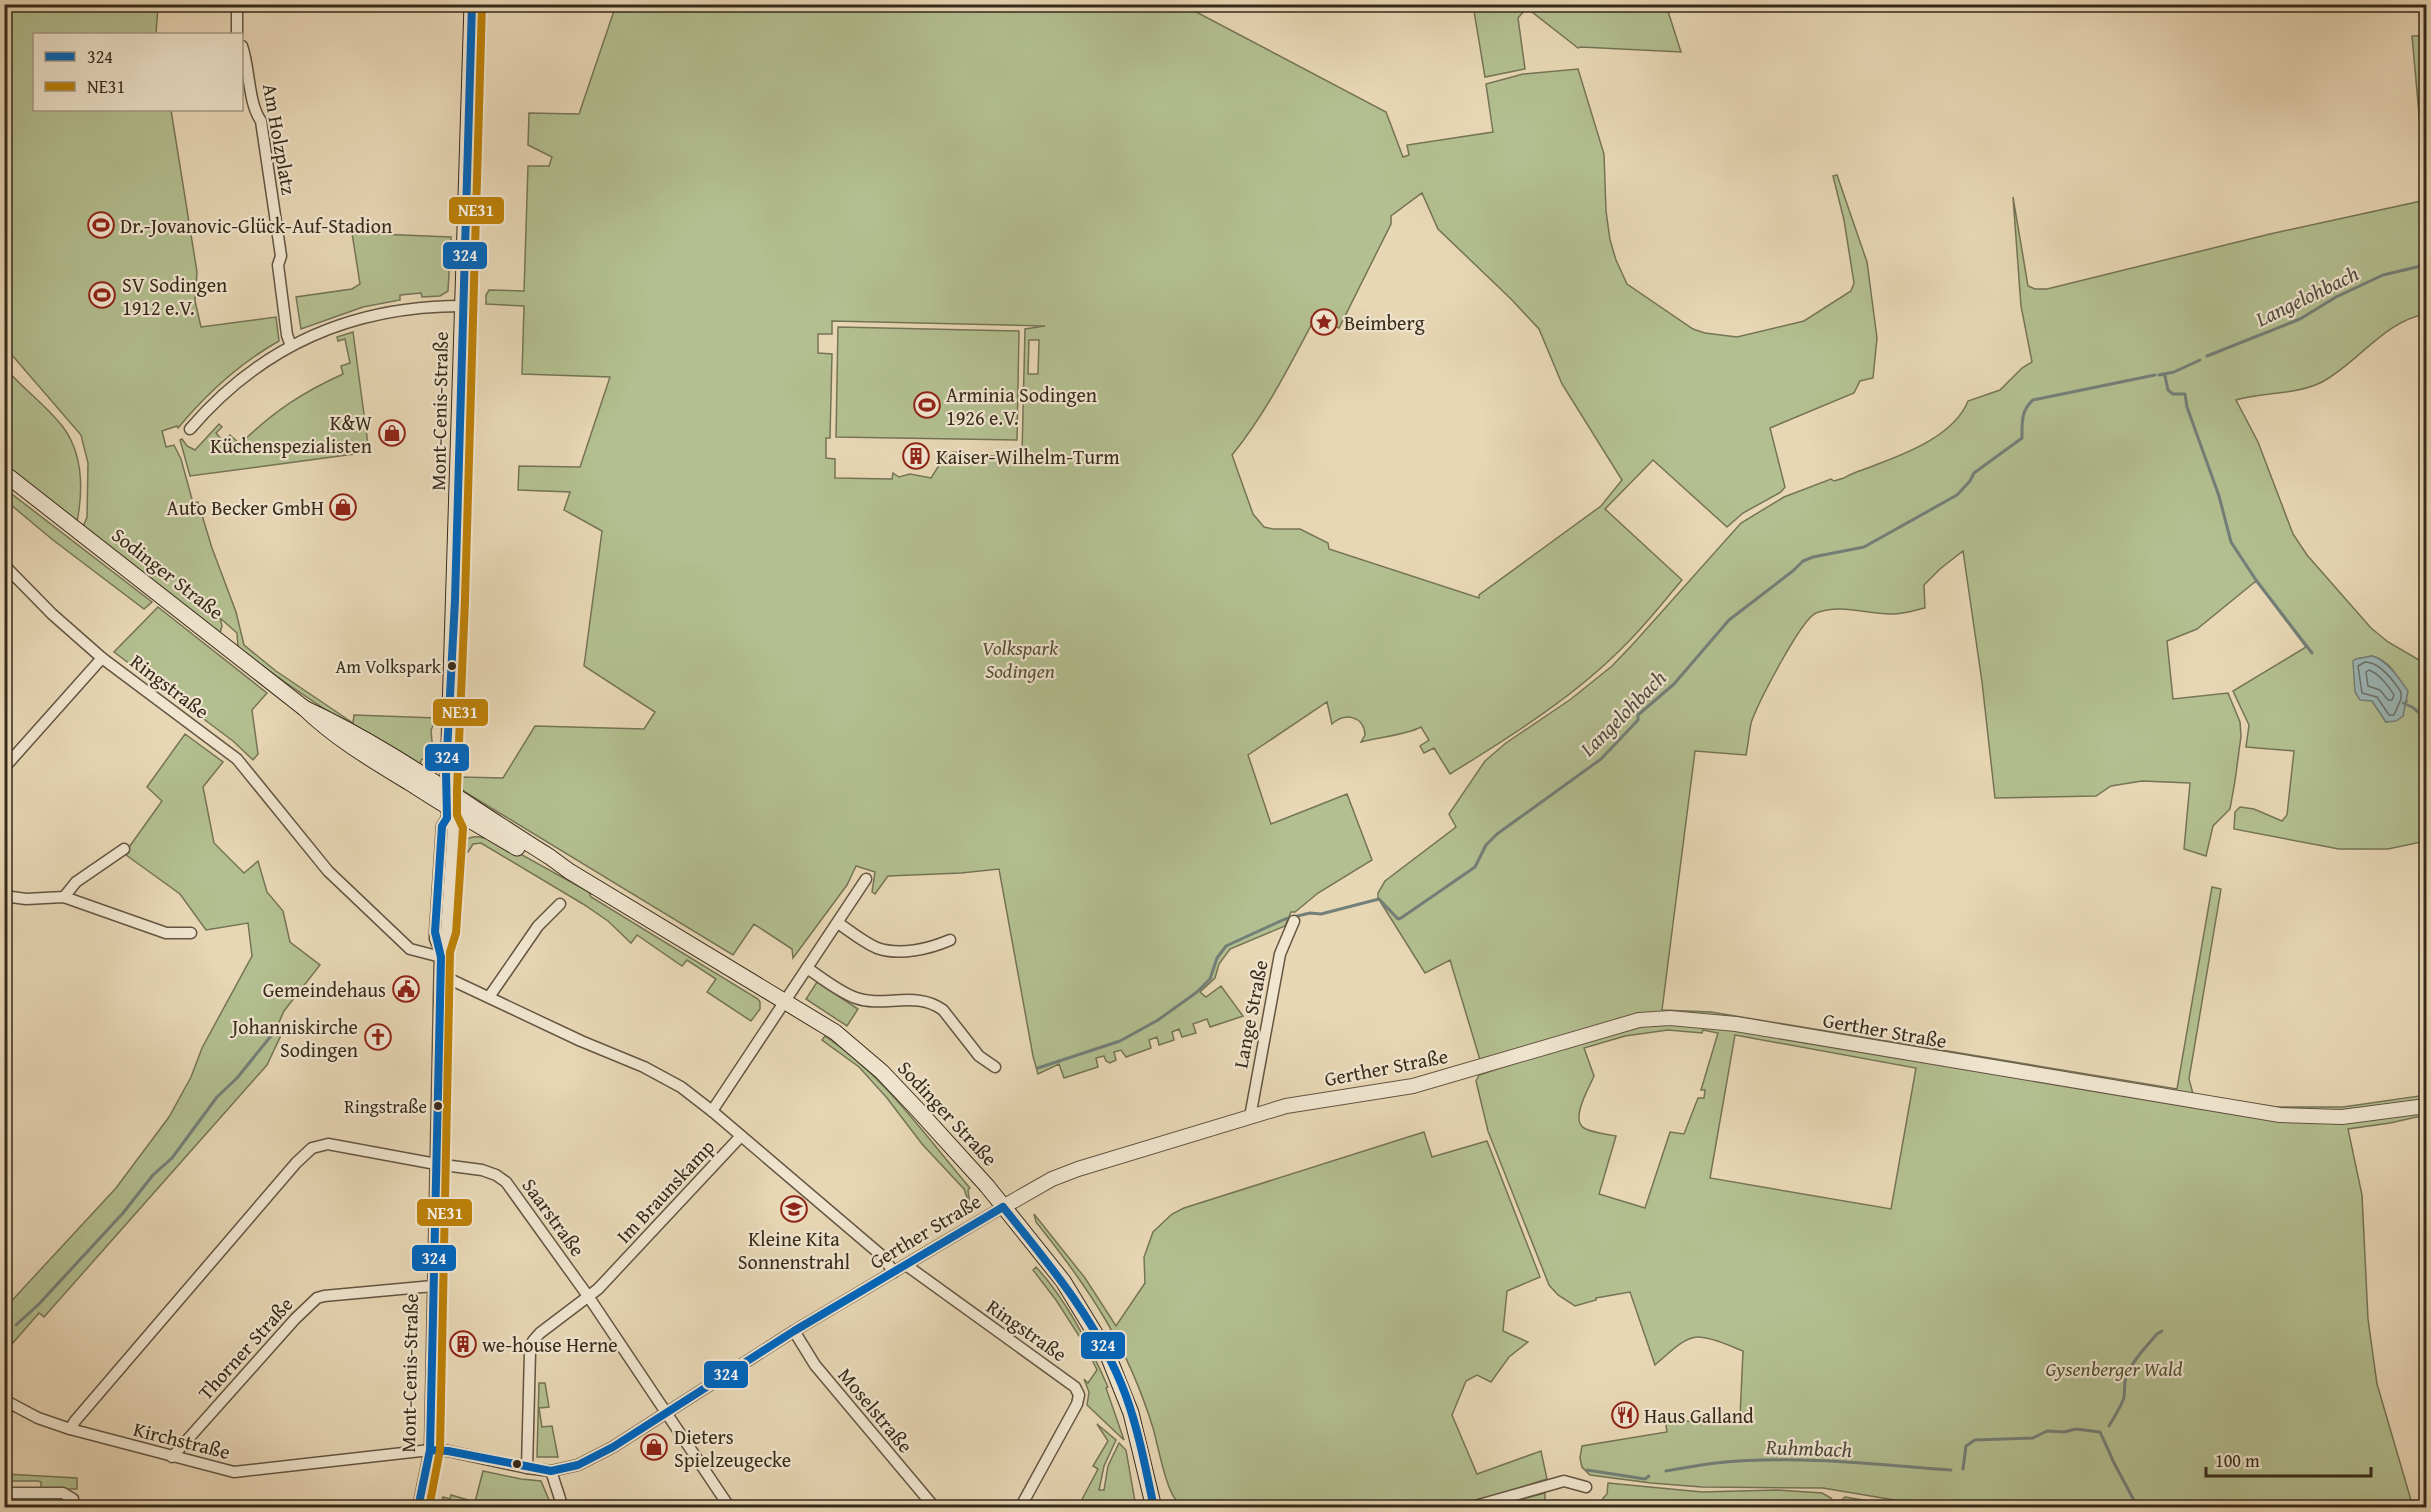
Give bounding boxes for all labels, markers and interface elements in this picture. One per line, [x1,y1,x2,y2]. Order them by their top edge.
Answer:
legend [33,33,243,111]
text: 324 [87,43,113,70]
text: NE31 [87,73,125,100]
street label: Am Holzplatz [256,81,304,197]
line badge: NE31 [448,196,505,225]
text: NE31 [458,198,494,222]
sports icon: Dr.-Jovanovic-Glück-Auf-Stadion [86,210,116,240]
place label: Dr.-Jovanovic-Glück-Auf-Stadion [120,211,392,240]
line badge: 324 [442,241,488,270]
text: 324 [453,243,477,267]
water label: Langelohbach [2249,258,2364,335]
place label: SV Sodingen 1912 e.V. [122,270,227,322]
sports icon: SV Sodingen 1912 e.V. [87,280,117,310]
place icon: Beimberg [1309,307,1339,337]
place label: Beimberg [1344,308,1425,337]
street label: Mont-Cenis-Straße [423,331,455,491]
place label: Arminia Sodingen 1926 e.V. [946,380,1097,432]
sports icon: Arminia Sodingen 1926 e.V. [912,390,942,420]
place label: K&W Küchenspezialisten [210,408,372,460]
shop icon: K&W Küchenspezialisten [377,418,407,448]
building icon: Kaiser-Wilhelm-Turm [901,441,931,471]
place label: Kaiser-Wilhelm-Turm [936,442,1120,471]
shop icon: Auto Becker GmbH [328,492,358,522]
place label: Auto Becker GmbH [167,493,324,522]
street label: Sodinger Straße [106,520,230,626]
park label: Volkspark Sodingen [982,633,1059,685]
street label: Ringstraße [125,647,215,725]
place label: Am Volkspark [335,653,442,680]
marker: Am Volkspark [446,660,458,672]
water label: Langelohbach [1572,662,1674,764]
line badge: NE31 [432,698,489,727]
text: NE31 [442,700,478,724]
line badge: 324 [424,743,470,772]
text: 324 [435,745,459,769]
street label: Lange Straße [1225,957,1275,1071]
public building icon: Gemeindehaus [391,974,421,1004]
place label: Gemeindehaus [263,975,386,1004]
street label: Gerther Straße [1821,1005,1949,1055]
place label: Johanniskirche Sodingen [229,1012,358,1064]
church icon: Johanniskirche Sodingen [363,1022,393,1052]
street label: Gerther Straße [1322,1041,1450,1093]
street label: Sodinger Straße [891,1054,1005,1172]
place label: Ringstraße [344,1093,427,1120]
marker: Ringstraße [432,1100,444,1112]
street label: Im Braunskamp [609,1133,721,1249]
street label: Saarstraße [516,1172,592,1262]
street label: Gerther Straße [864,1186,986,1276]
school or university icon: Kleine Kita Sonnenstrahl [779,1194,809,1224]
line badge: NE31 [416,1198,473,1227]
text: NE31 [427,1201,463,1225]
place label: Kleine Kita Sonnenstrahl [738,1224,851,1276]
line badge: 324 [411,1244,457,1272]
text: 324 [422,1246,446,1270]
street label: Thorner Straße [191,1290,299,1406]
street label: Ringstraße [981,1292,1073,1368]
street label: Mont-Cenis-Straße [393,1293,425,1453]
building icon: we-house Herne [448,1329,478,1359]
place label: we-house Herne [482,1330,618,1359]
line badge: 324 [1080,1331,1126,1360]
text: 324 [1091,1333,1115,1357]
park label: Gysenberger Wald [2045,1354,2183,1383]
line badge: 324 [703,1360,749,1389]
street label: Moselstraße [832,1361,920,1459]
text: 324 [714,1362,738,1386]
restaurant icon: Haus Galland [1610,1400,1640,1430]
place label: Haus Galland [1644,1401,1754,1430]
street label: Kirchstraße [131,1414,233,1466]
place label: Dieters Spielzeugecke [674,1422,791,1474]
water label: Ruhmbach [1764,1431,1853,1465]
shop icon: Dieters Spielzeugecke [639,1432,669,1462]
scale bar [2206,1440,2371,1478]
text: 100 m [2215,1447,2260,1474]
unlabelled marker [511,1458,523,1470]

